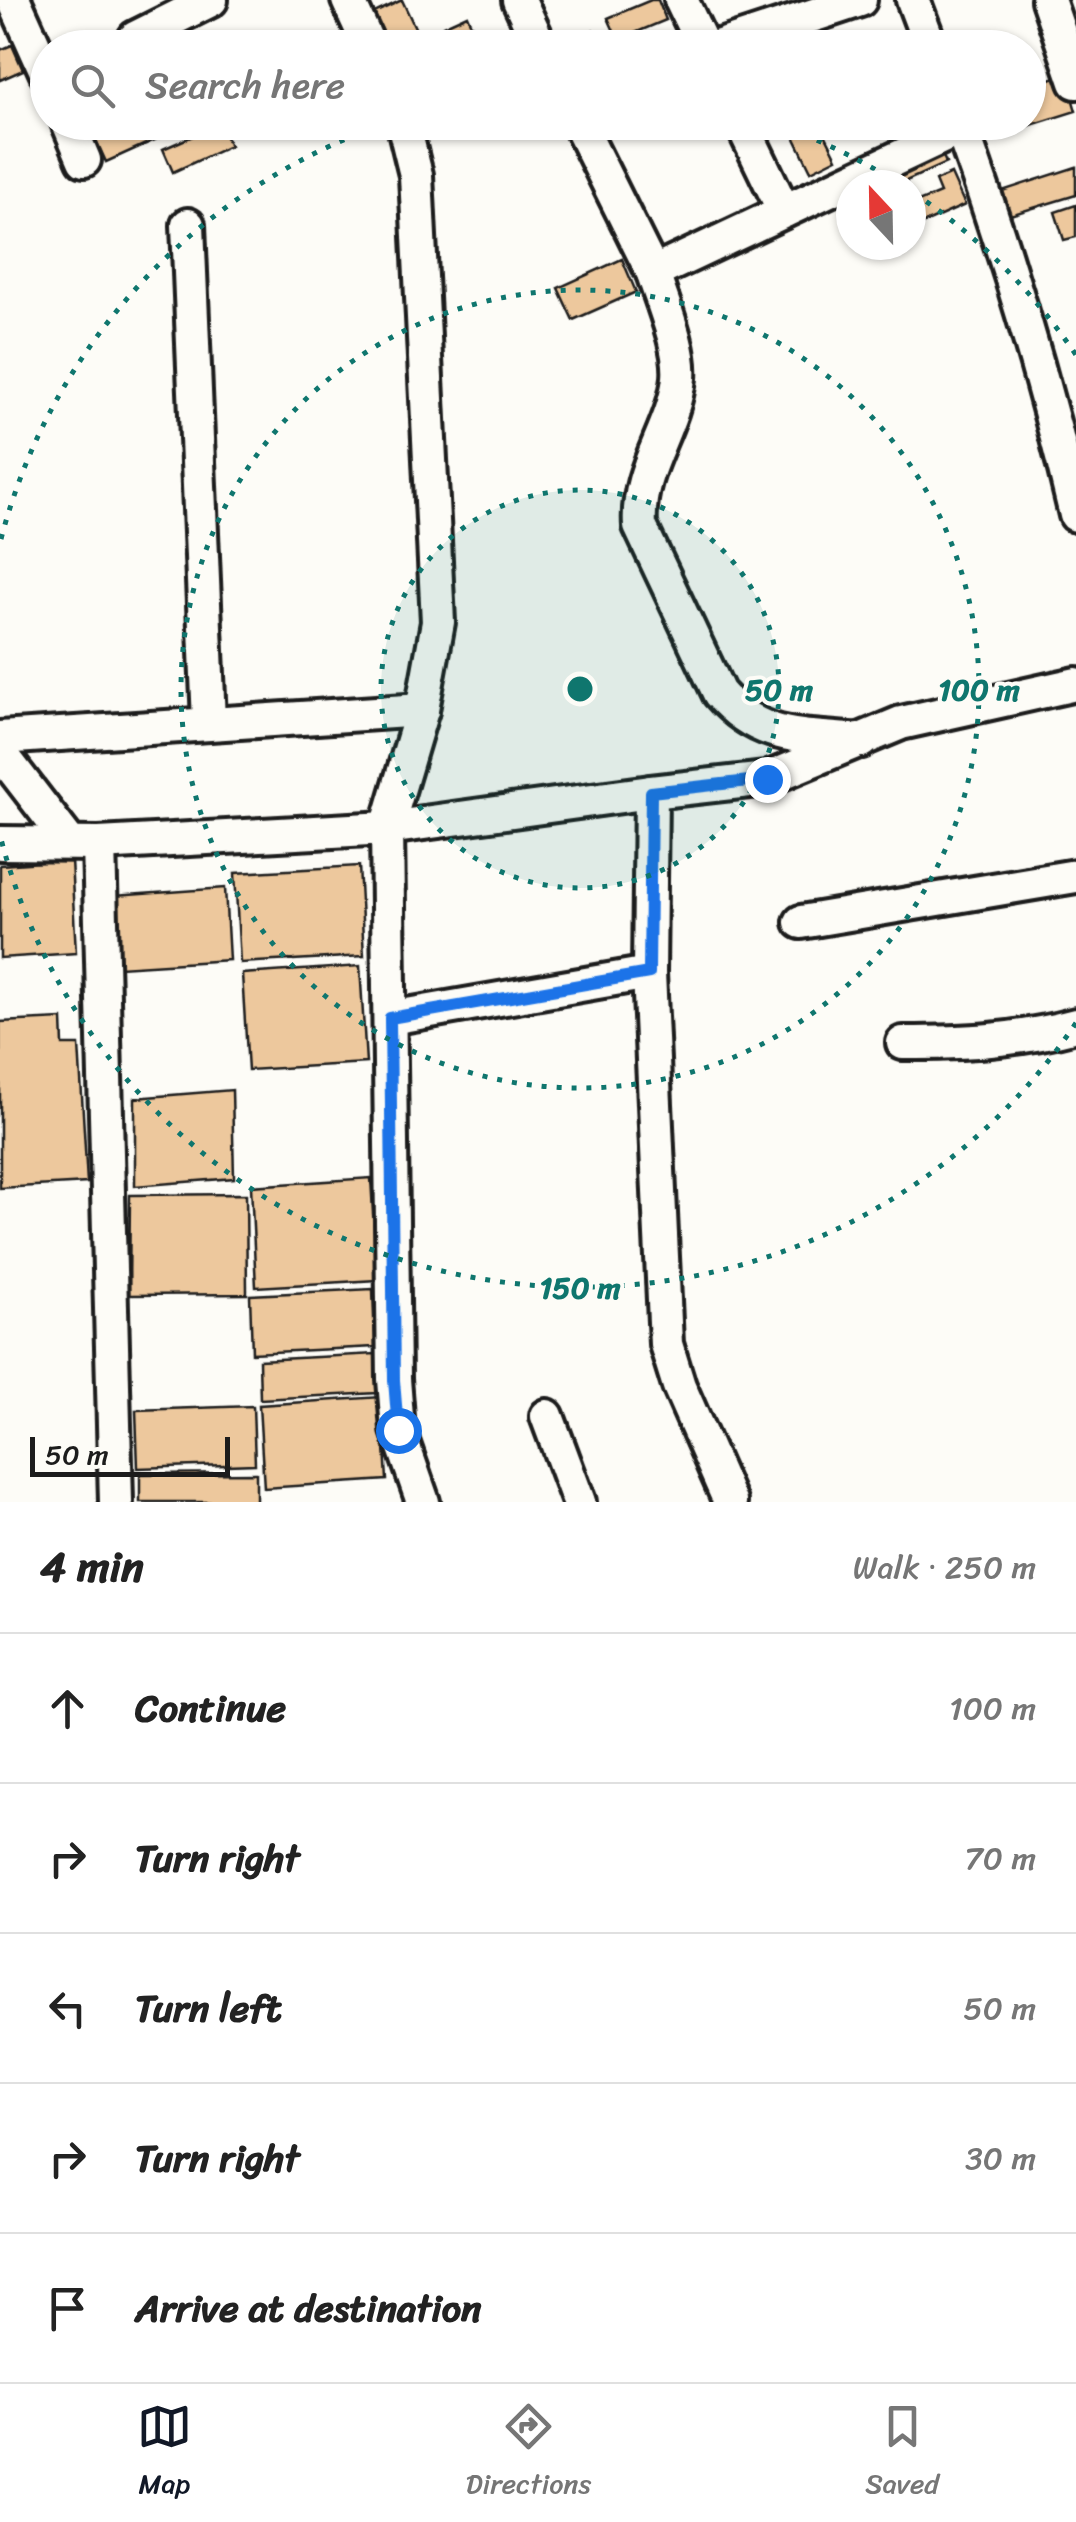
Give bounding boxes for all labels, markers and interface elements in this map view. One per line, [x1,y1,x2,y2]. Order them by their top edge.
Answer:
search box [30,30,1046,140]
text: Search here [145,52,345,119]
icon: search [65,58,120,113]
north arrow [836,170,926,260]
text: 50 m [745,663,813,717]
text: 100 m [938,663,1020,717]
centre of rings [562,671,598,707]
route end [745,757,791,803]
text: 150 m [540,1261,621,1315]
route start [376,1408,422,1454]
text: 50 m [45,1430,109,1479]
scale bar [30,1432,230,1476]
text: 4 min [40,1530,144,1604]
text: Walk · 250 m [853,1539,1036,1596]
text: Continue [135,1675,286,1742]
text: 100 m [949,1680,1036,1737]
icon: ahead [40,1681,95,1736]
text: Turn right [135,1825,300,1892]
text: 70 m [965,1830,1036,1887]
icon: right [40,1831,95,1886]
text: Turn left [135,1975,281,2042]
text: 50 m [963,1980,1036,2037]
icon: left [40,1981,95,2036]
text: Turn right [135,2125,300,2192]
text: 30 m [965,2130,1036,2187]
icon: right [40,2131,95,2186]
text: Arrive at destination [135,2275,482,2342]
icon: arrive [40,2281,95,2336]
tab: Map [137,2399,192,2508]
tab: Directions [466,2399,591,2508]
tab: Saved [865,2399,939,2508]

